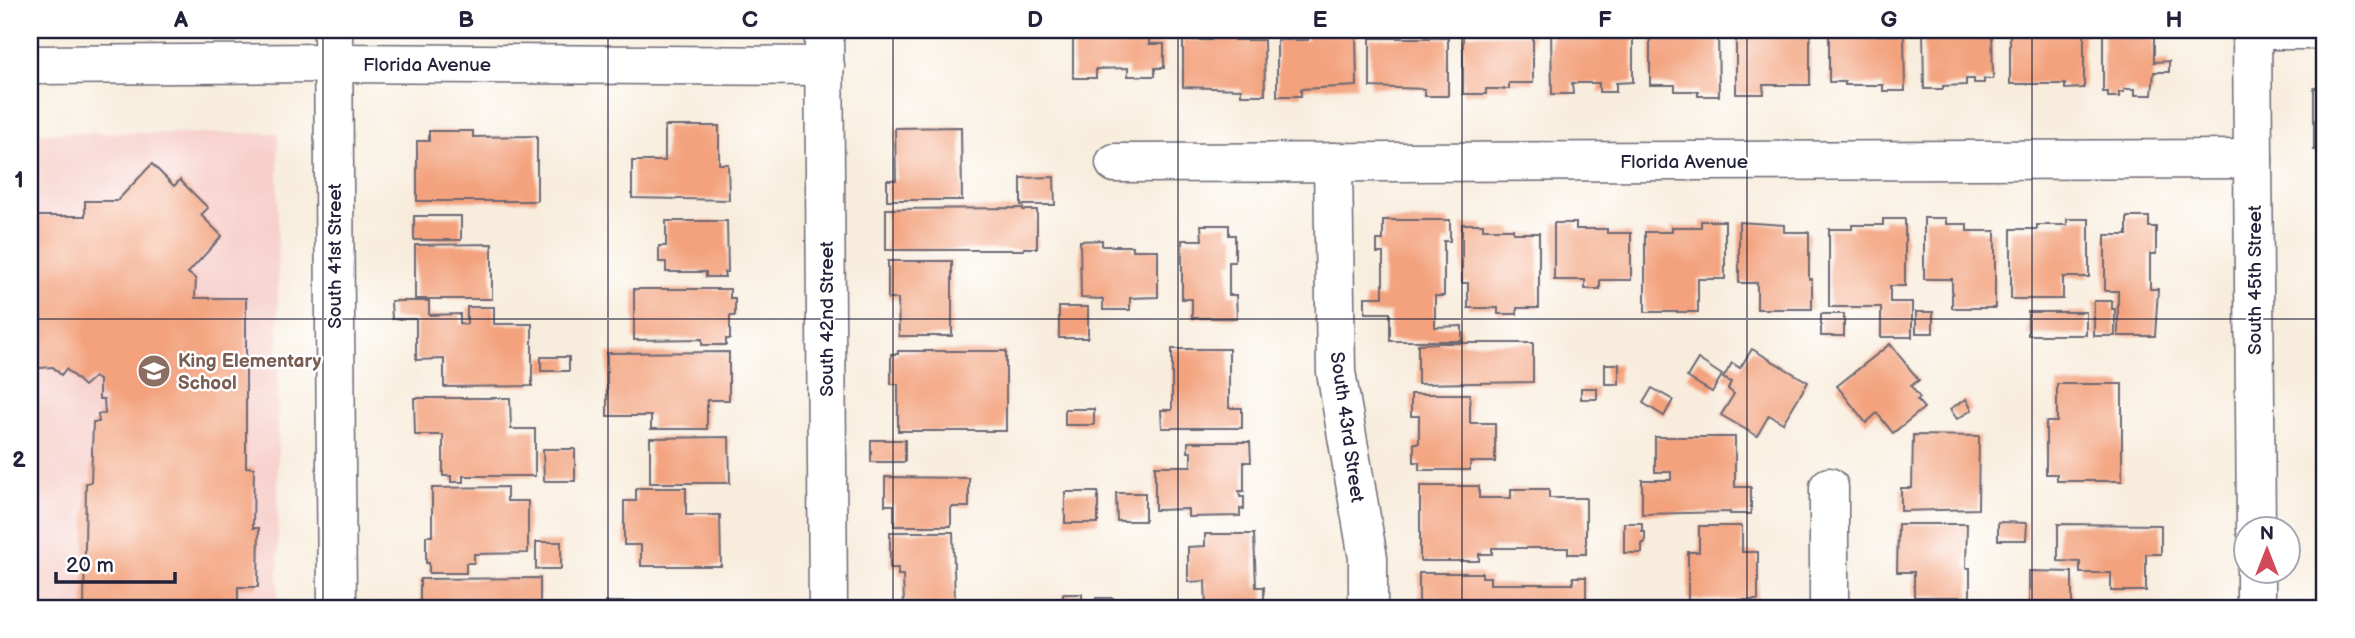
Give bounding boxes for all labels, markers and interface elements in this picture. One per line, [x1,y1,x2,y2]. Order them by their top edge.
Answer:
text: A [173,6,189,34]
text: B [458,6,474,34]
text: C [742,6,758,34]
text: D [1027,6,1043,34]
text: E [1313,6,1328,34]
text: F [1598,6,1612,34]
text: G [1881,6,1898,34]
text: H [2165,6,2183,34]
street label: Florida Avenue [363,54,491,77]
street label: Florida Avenue [1620,151,1748,174]
text: 1 [14,166,24,194]
street label: South 41st Street [324,183,347,329]
street label: South 45th Street [2244,205,2267,355]
street label: South 42nd Street [816,241,839,397]
place label: King Elementary School [178,350,321,395]
street label: South 43rd Street [1325,350,1368,504]
school or university icon: King Elementary School [135,352,173,390]
text: 2 [12,446,26,474]
north arrow [2232,516,2302,586]
text: N [2260,523,2274,546]
scale bar [56,540,175,584]
text: 20 m [66,553,114,578]

